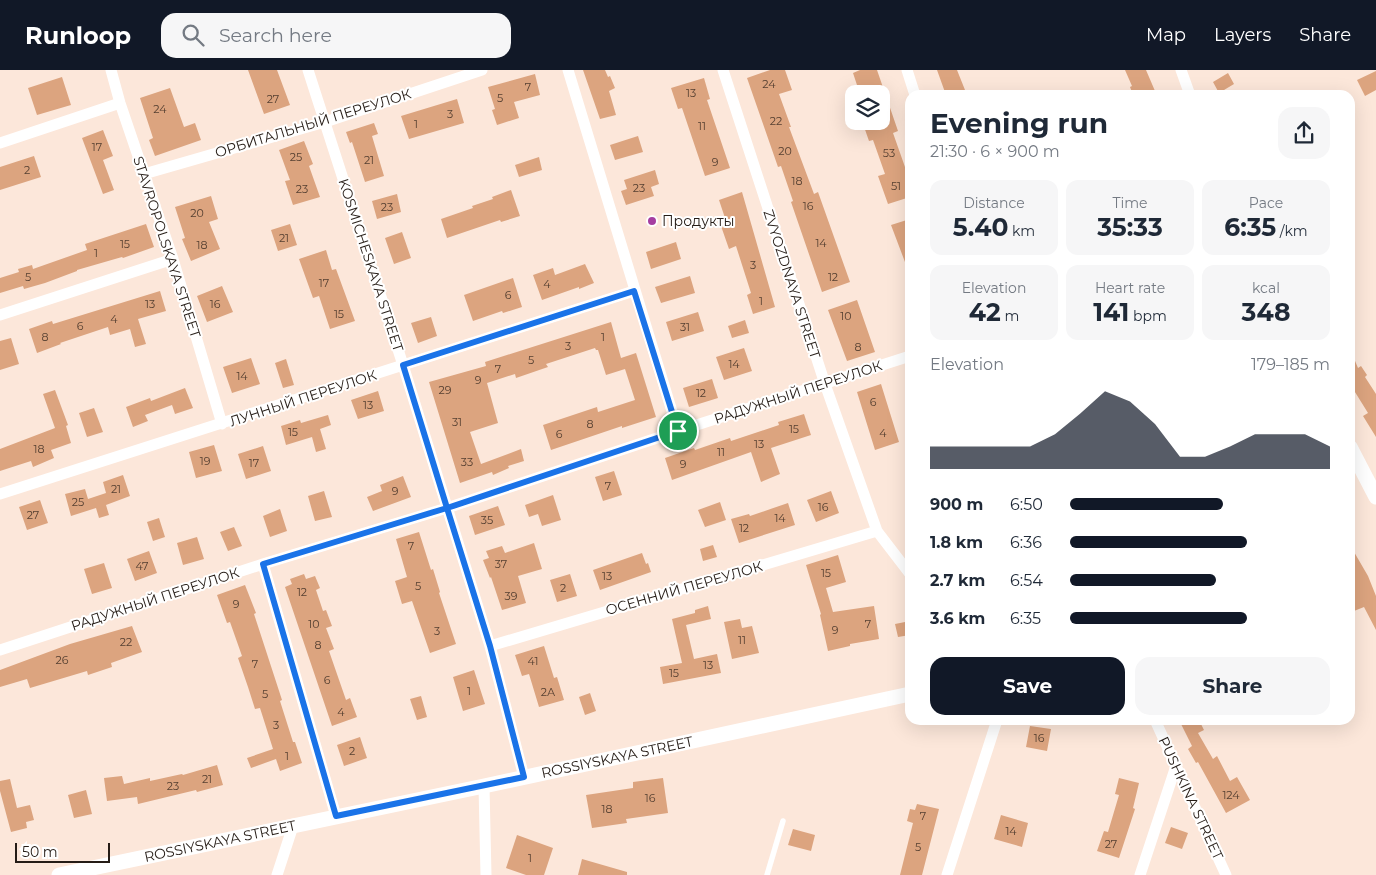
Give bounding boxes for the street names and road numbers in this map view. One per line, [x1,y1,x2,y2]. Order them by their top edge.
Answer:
street label: ОРБИТАЛЬНЫЙ ПЕРЕУЛОК [213,84,414,162]
street label: STAVROPOLSKAYA STREET [129,154,205,340]
street label: KOSMICHESKAYA STREET [334,176,408,354]
street label: ZVYOZDNAYA STREET [759,207,825,361]
street label: РАДУЖНЫЙ ПЕРЕУЛОК [712,356,885,428]
street label: ЛУННЫЙ ПЕРЕУЛОК [227,366,379,430]
street label: ОСЕННИЙ ПЕРЕУЛОК [603,557,765,619]
street label: РАДУЖНЫЙ ПЕРЕУЛОК [69,563,242,635]
street label: ROSSIYSKAYA STREET [539,732,695,782]
street label: PUSHKINA STREET [1155,734,1227,862]
street label: ROSSIYSKAYA STREET [142,816,298,866]

